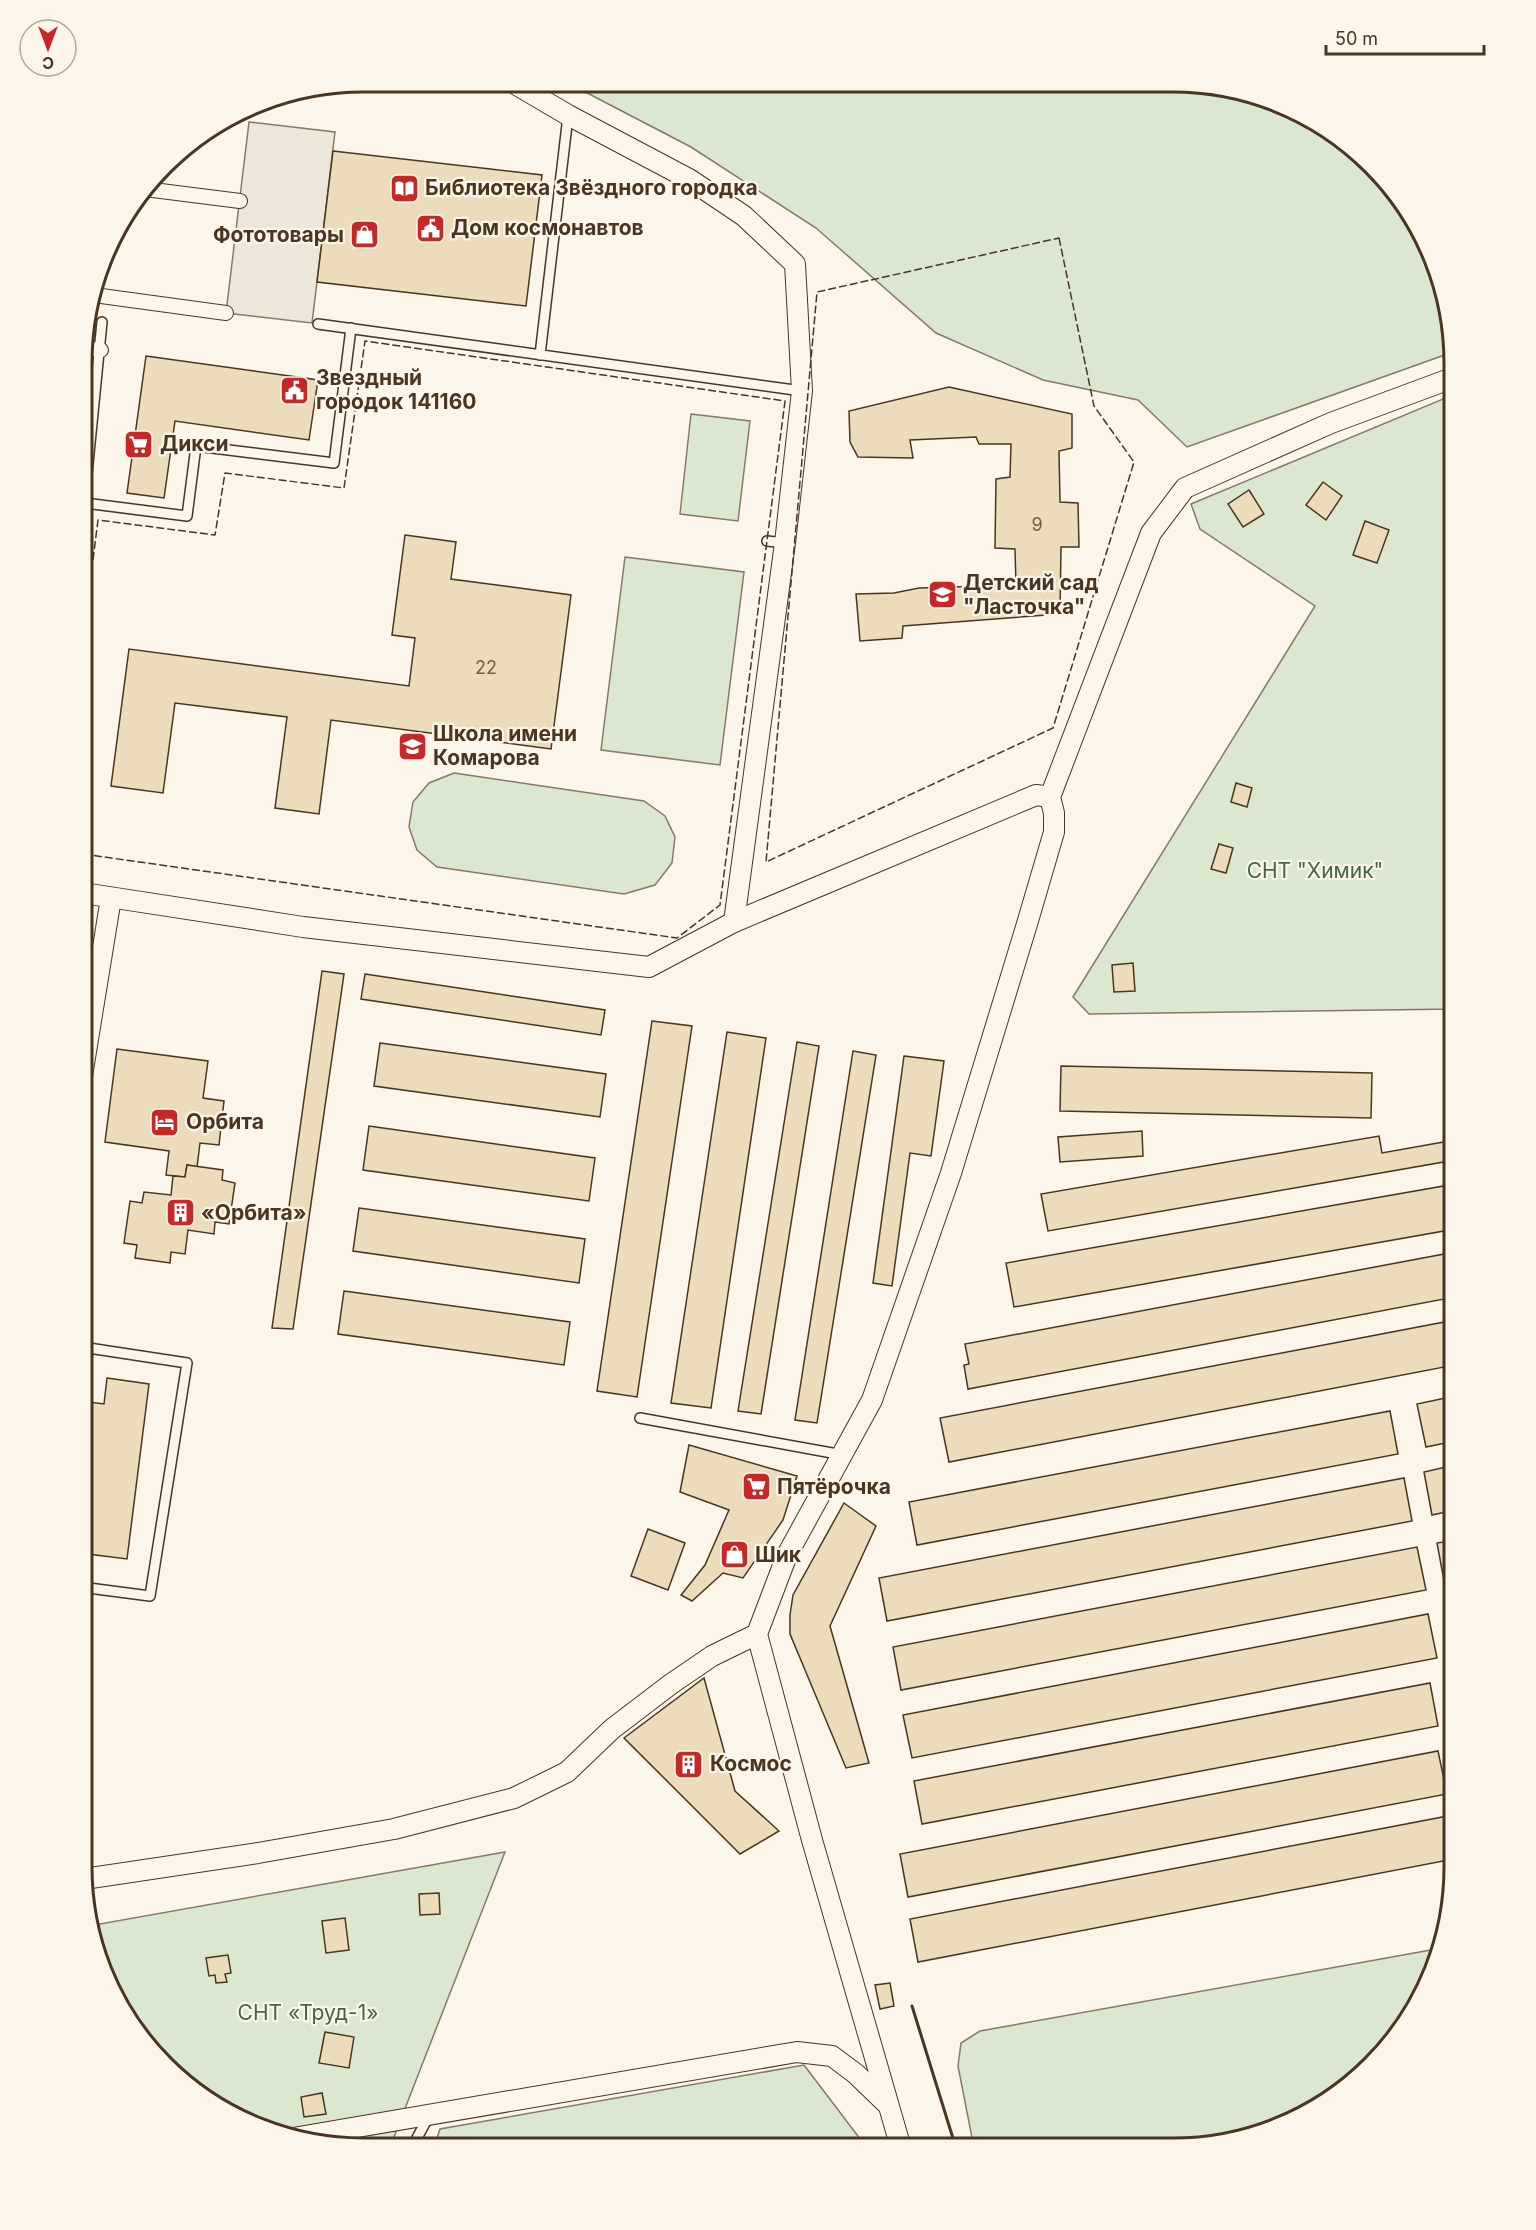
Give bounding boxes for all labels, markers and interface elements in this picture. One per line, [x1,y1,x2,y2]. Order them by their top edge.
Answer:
north arrow [18,18,78,78]
scale bar [1326,18,1484,56]
text: 50 m [1335,28,1378,49]
text: С [42,53,54,73]
library icon: Библиотека Звёздного городка [388,172,420,204]
place label: Библиотека Звёздного городка [425,175,758,200]
public building icon: Дом космонавтов [414,212,446,244]
place label: Дом космонавтов [451,215,644,240]
shop icon: Фототовары [349,219,381,251]
place label: Фототовары [213,222,344,247]
place label: Звездный городок 141160 [316,365,476,414]
public building icon: Звездный городок 141160 [279,374,311,406]
supermarket icon: Дикси [123,428,155,460]
place label: Дикси [160,431,229,456]
house number: 9 [1031,514,1043,535]
place label: Детский сад "Ласточка" [963,570,1098,619]
school or university icon: Детский сад "Ласточка" [926,579,958,611]
house number: 22 [475,657,497,678]
place label: Школа имени Комарова [433,721,577,770]
school or university icon: Школа имени Комарова [396,730,428,762]
park label: СНТ "Химик" [1247,858,1383,883]
hotel icon: Орбита [149,1106,181,1138]
place label: Орбита [186,1109,264,1134]
building icon: «Орбита» [164,1197,196,1229]
place label: «Орбита» [201,1200,307,1225]
supermarket icon: Пятёрочка [740,1471,772,1503]
place label: Пятёрочка [777,1474,891,1499]
shop icon: Шик [718,1539,750,1571]
place label: Шик [755,1542,802,1567]
building icon: Космос [673,1748,705,1780]
place label: Космос [710,1751,792,1776]
park label: СНТ «Труд-1» [238,2000,378,2025]

